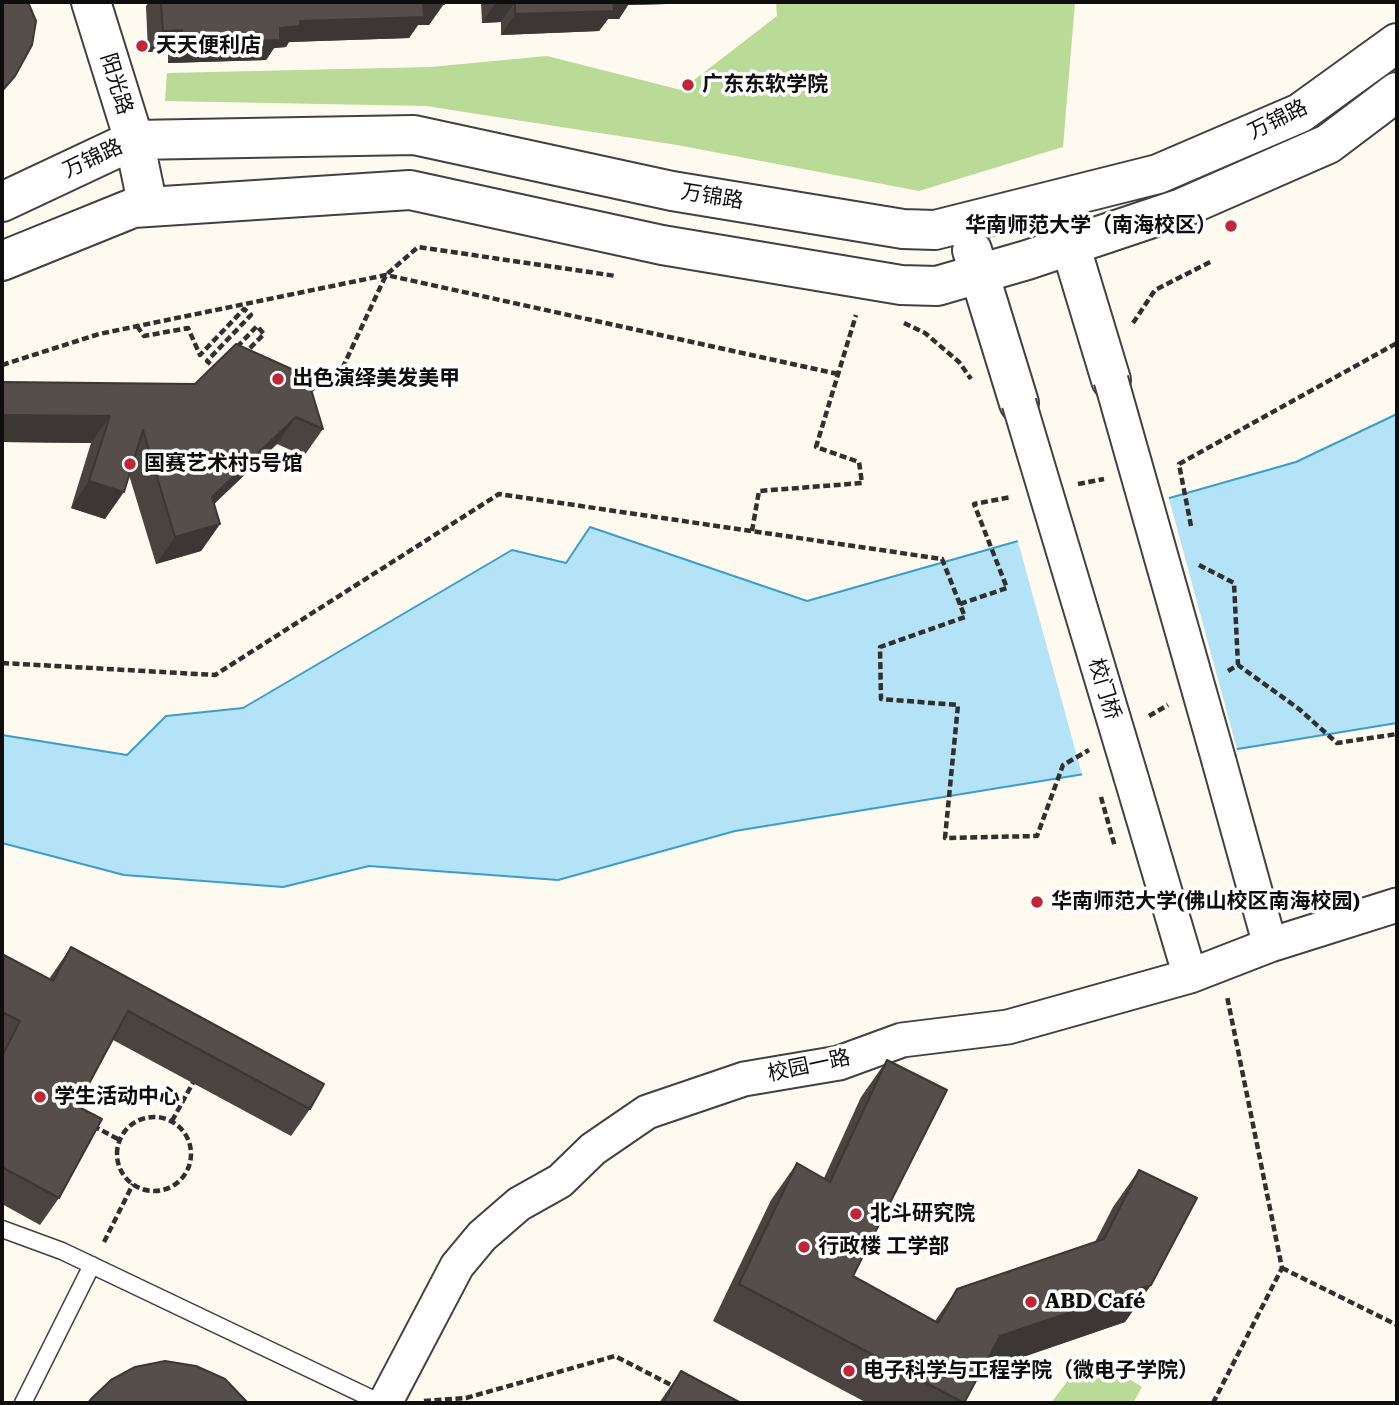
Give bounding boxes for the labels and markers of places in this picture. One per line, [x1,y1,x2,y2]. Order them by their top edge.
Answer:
place label: 天天便利店 [156,33,261,59]
marker: 天天便利店 [134,38,150,54]
place label: 广东东软学院 [702,72,828,98]
marker: 广东东软学院 [680,77,696,93]
place label: 华南师范大学（南海校区） [965,213,1217,239]
marker: 华南师范大学（南海校区） [1223,218,1239,234]
place label: 出色演绎美发美甲 [292,366,460,392]
marker: 出色演绎美发美甲 [270,371,286,387]
place label: 国赛艺术村5号馆 [144,451,303,477]
marker: 国赛艺术村5号馆 [122,456,138,472]
place label: 华南师范大学(佛山校区南海校园) [1051,889,1360,915]
marker: 华南师范大学(佛山校区南海校园) [1029,894,1045,910]
place label: 学生活动中心 [54,1084,180,1110]
marker: 学生活动中心 [32,1089,48,1105]
place label: 北斗研究院 [870,1201,975,1227]
marker: 北斗研究院 [848,1206,864,1222]
place label: 行政楼 工学部 [818,1234,949,1260]
marker: 行政楼 工学部 [796,1239,812,1255]
place label: ABD Café [1045,1289,1145,1315]
marker: ABD Café [1023,1294,1039,1310]
place label: 电子科学与工程学院（微电子学院） [863,1358,1199,1384]
marker: 电子科学与工程学院（微电子学院） [841,1363,857,1379]

